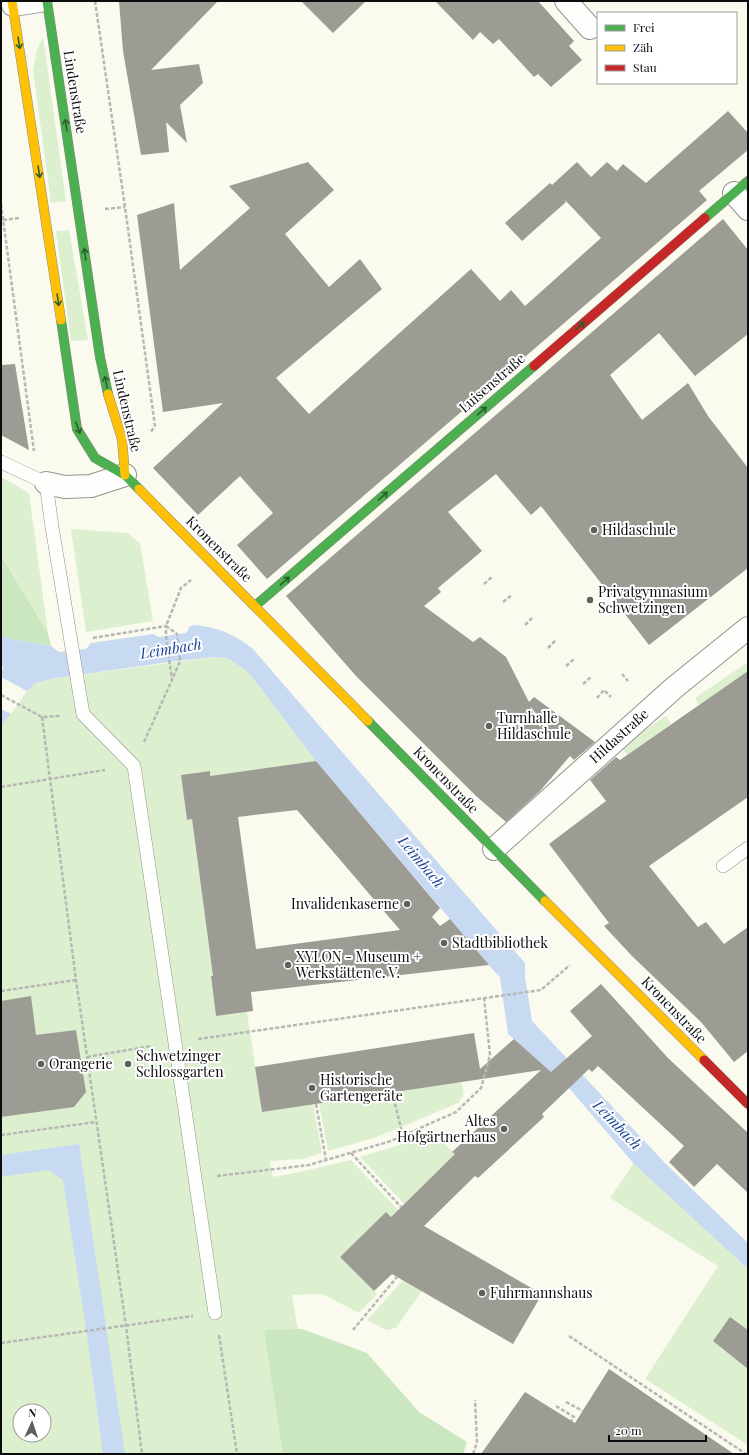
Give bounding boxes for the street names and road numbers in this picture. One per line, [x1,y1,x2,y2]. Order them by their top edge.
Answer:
street label: Lindenstraße [60,49,91,135]
street label: Luisenstraße [455,349,529,417]
street label: Lindenstraße [109,368,146,454]
street label: Kronenstraße [182,511,257,586]
street label: Hildastraße [585,704,652,767]
street label: Kronenstraße [410,742,483,817]
street label: Kronenstraße [638,972,711,1047]

